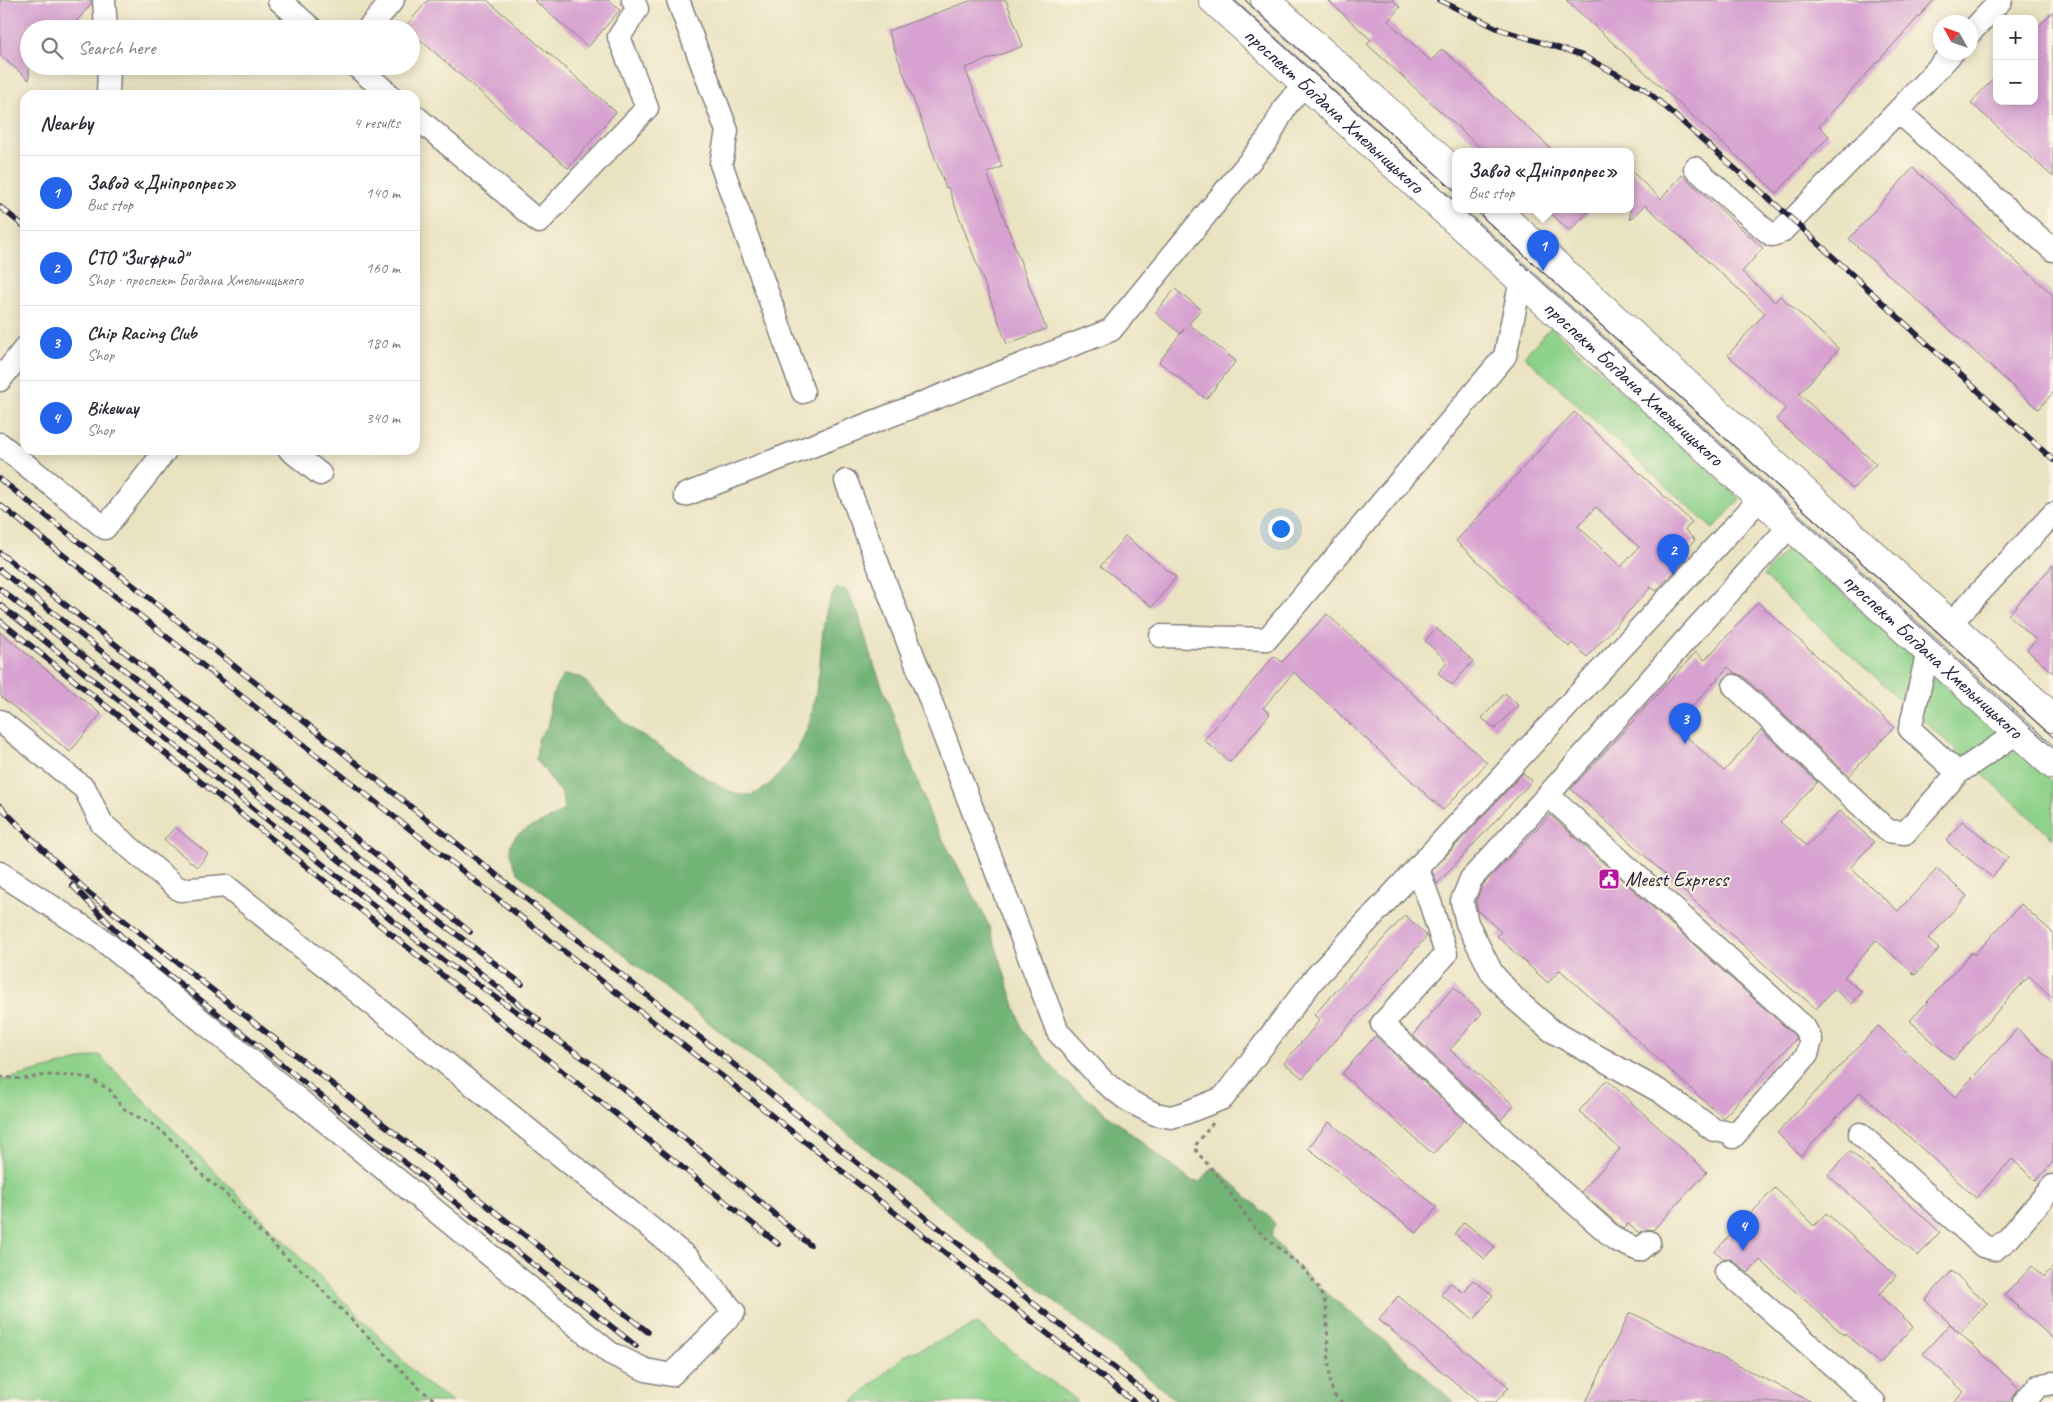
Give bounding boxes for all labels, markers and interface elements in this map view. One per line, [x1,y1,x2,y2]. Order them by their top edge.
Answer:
north arrow [1933,15,1978,60]
map controls [1993,15,2038,105]
button: + [1993,15,2038,60]
search box [20,20,420,75]
street label: проспект Богдана Хмельницького [1239,22,1431,200]
icon: search [38,34,66,62]
text: Search here [78,36,155,60]
button: − [1993,60,2038,105]
text: Nearby [40,110,93,136]
text: 4 results [353,113,400,133]
popup [1452,148,1634,213]
text: Завод «Дніпропрес» [1468,159,1618,183]
text: Завод «Дніпропрес» [87,171,236,195]
text: 1 [52,183,60,203]
text: 140 m [366,183,400,203]
text: Bus stop [1468,183,1514,203]
text: Bus stop [87,195,133,215]
pin: 1 [1527,230,1559,271]
text: СТО "Зигфрид" [87,246,187,270]
text: 2 [52,258,60,278]
text: 160 m [366,258,400,278]
text: Shop · проспект Богдана Хмельницького [87,270,303,290]
street label: проспект Богдана Хмельницького [1538,295,1730,473]
text: Chip Racing Club [87,321,197,345]
text: 3 [52,333,60,353]
text: 180 m [366,333,400,353]
text: Shop [87,345,114,365]
text: Bikeway [87,396,139,420]
text: 4 [52,408,60,428]
text: 340 m [366,408,400,428]
text: Shop [87,420,114,440]
your location [1268,516,1294,542]
pin: 2 [1657,534,1689,575]
street label: проспект Богдана Хмельницького [1838,567,2030,745]
pin: 3 [1669,703,1701,744]
place label: Meest Express [1625,866,1730,892]
public building icon: Meest Express [1597,867,1621,891]
pin: 4 [1727,1210,1759,1251]

